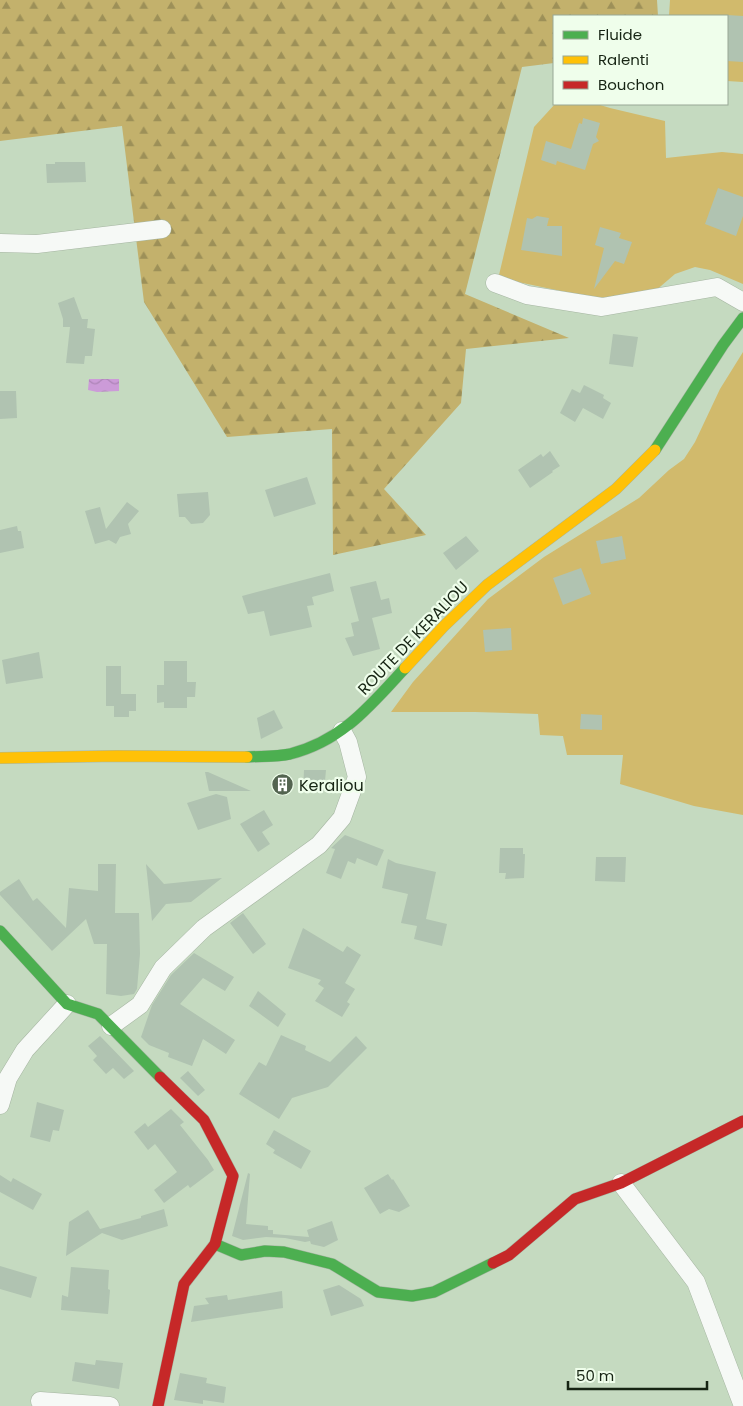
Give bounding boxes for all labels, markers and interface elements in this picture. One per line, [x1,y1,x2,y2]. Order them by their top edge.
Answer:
legend [553,15,728,105]
text: Fluide [598,24,642,45]
text: Ralenti [598,49,649,70]
text: Bouchon [598,74,664,95]
street label: ROUTE DE KERALIOU [352,576,474,700]
building icon: Keraliou [271,773,295,797]
place label: Keraliou [299,774,364,797]
scale bar [568,1358,707,1390]
text: 50 m [576,1365,614,1386]

